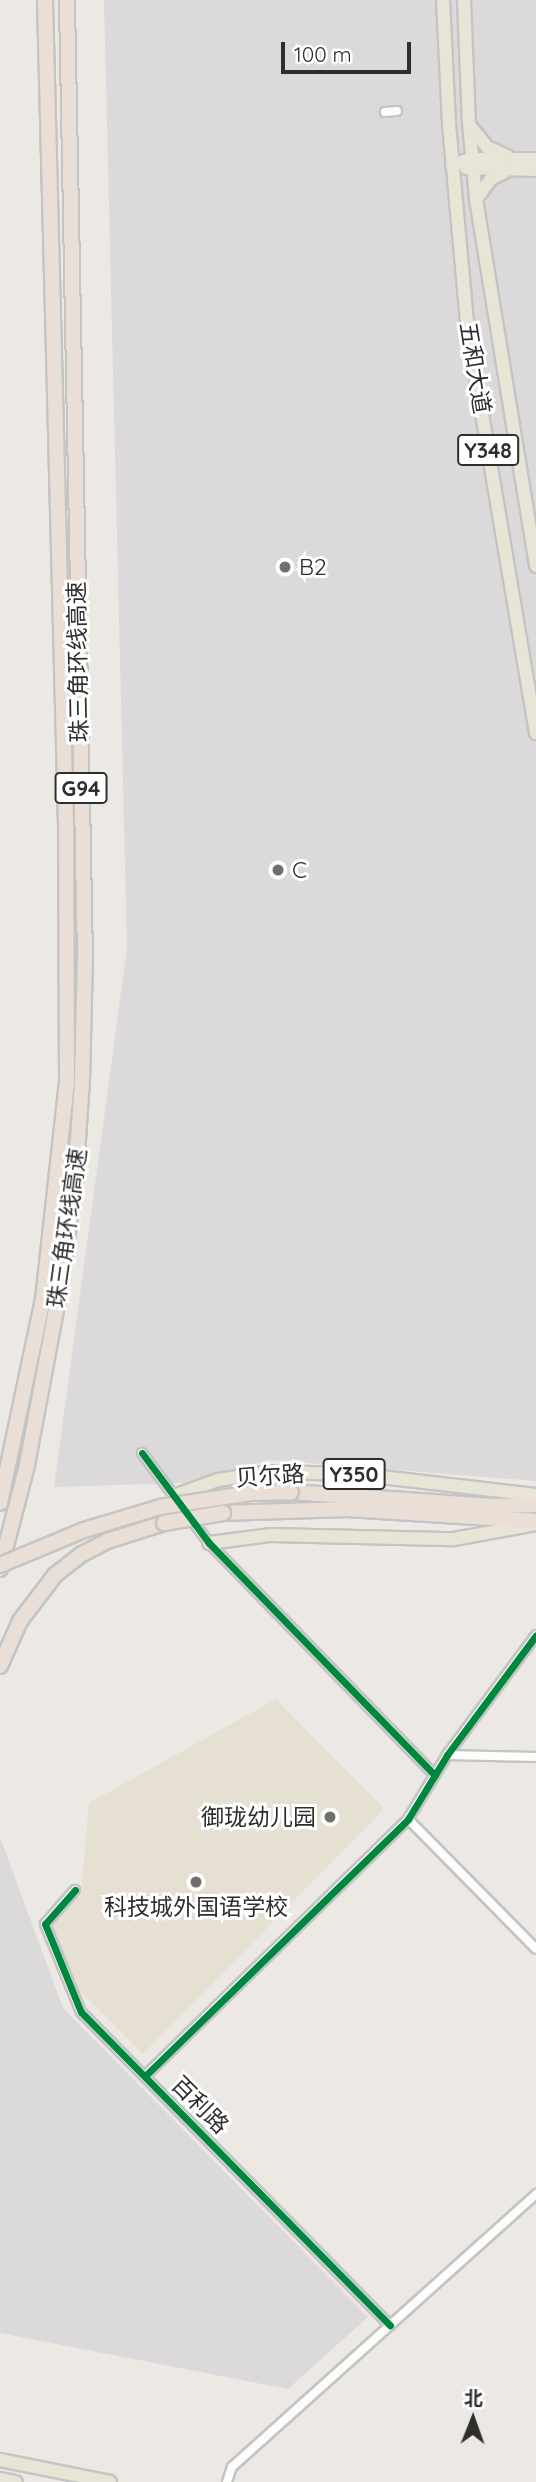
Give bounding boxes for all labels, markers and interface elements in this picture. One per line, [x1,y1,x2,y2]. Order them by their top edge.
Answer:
scale bar [284,28,414,72]
text: 100 m [294,41,352,67]
street label: 五和大道 [454,320,496,416]
road number: Y348 [456,433,520,468]
place label: B2 [299,553,327,581]
marker: B2 [277,559,293,575]
street label: 珠三角环线高速 [63,581,93,743]
road number: G94 [53,770,109,806]
place label: C [292,856,307,884]
marker: C [270,862,286,878]
street label: 珠三角环线高速 [42,1146,92,1310]
road number: Y350 [322,1456,386,1492]
street label: 贝尔路 [235,1460,305,1492]
place label: 御珑幼儿园 [201,1803,316,1831]
marker: 御珑幼儿园 [322,1809,338,1825]
marker: 科技城外国语学校 [188,1874,204,1890]
place label: 科技城外国语学校 [104,1893,288,1921]
street label: 百利路 [166,2071,234,2139]
north arrow [438,2384,508,2454]
text: 北 [464,2386,483,2410]

